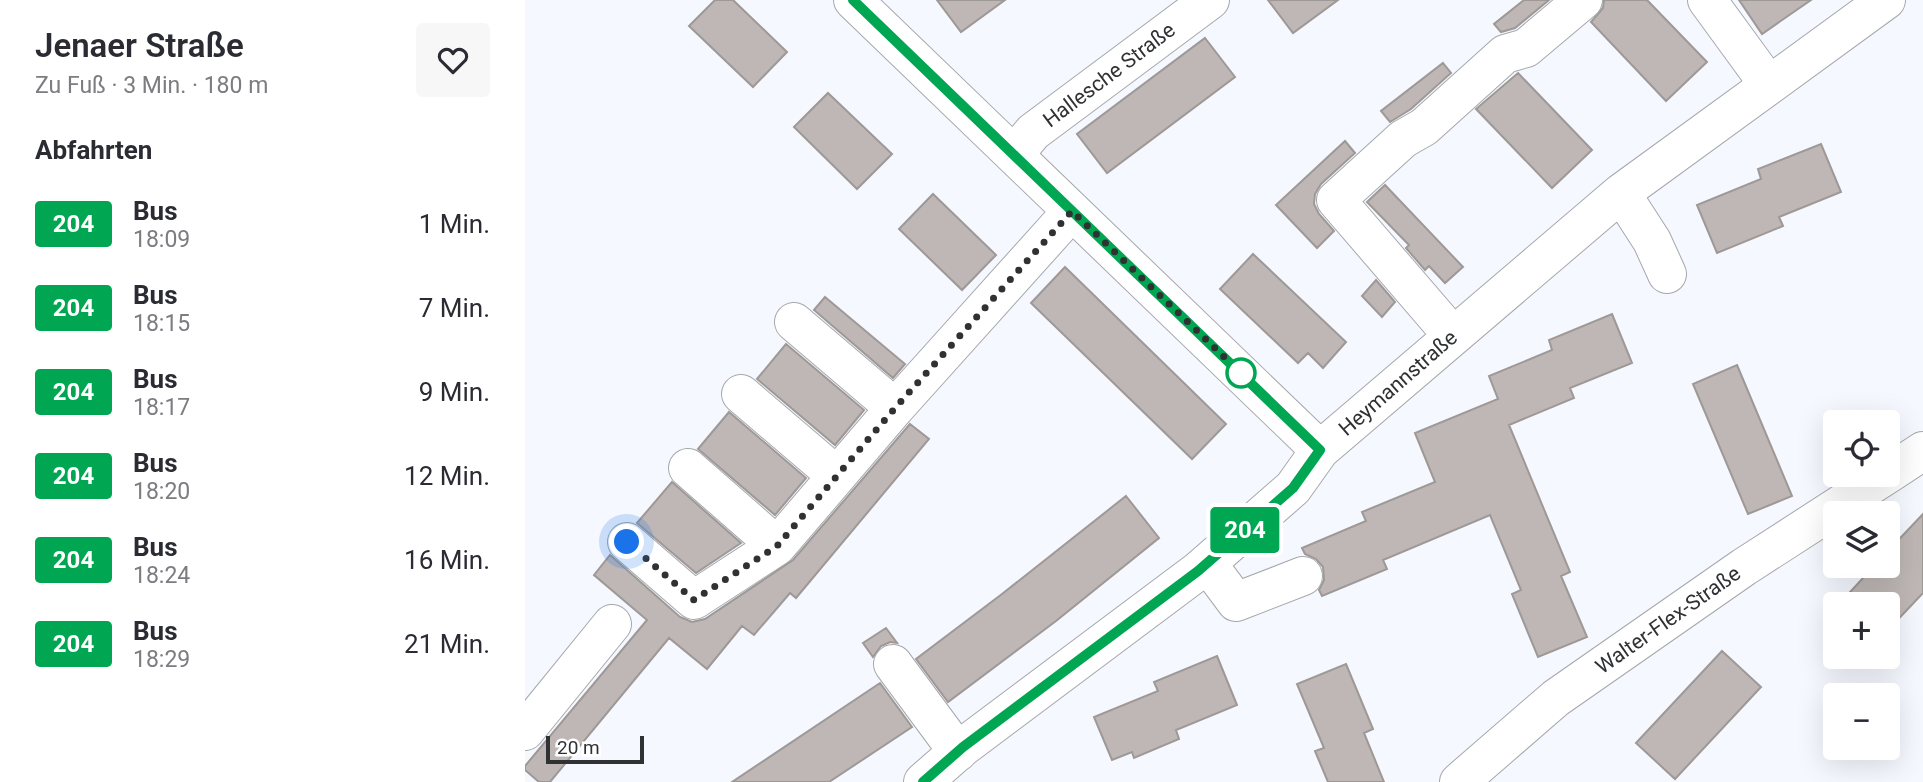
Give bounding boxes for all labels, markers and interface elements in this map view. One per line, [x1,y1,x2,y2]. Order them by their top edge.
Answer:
street label: Hallesche Straße [1038,18,1180,132]
button: heart [416,23,490,97]
text: Jenaer Straße [35,26,244,65]
text: Zu Fuß · 3 Min. · 180 m [35,72,268,99]
text: Abfahrten [35,135,152,165]
text: Bus [133,196,178,226]
text: 1 Min. [419,209,490,239]
text: 204 [53,210,94,238]
text: 18:09 [133,226,190,253]
text: Bus [133,280,178,310]
text: 7 Min. [419,293,490,323]
text: 204 [53,294,94,322]
text: 18:15 [133,310,190,337]
street label: Heymannstraße [1334,325,1462,441]
unlabelled marker [1226,358,1256,388]
text: Bus [133,364,178,394]
text: 9 Min. [419,377,490,407]
text: 204 [53,378,94,406]
text: 18:17 [133,394,190,421]
map controls [1823,410,1900,760]
button: locate [1823,410,1900,487]
text: Bus [133,448,178,478]
text: 12 Min. [404,461,490,491]
text: 204 [53,462,94,490]
text: 18:20 [133,478,190,505]
button: layers [1823,501,1900,578]
line badge: 204 [1205,507,1285,553]
text: 204 [1224,516,1266,544]
your location [609,524,644,559]
text: Bus [133,532,178,562]
text: 16 Min. [404,545,490,575]
text: 204 [53,546,94,574]
street label: Walter-Flex-Straße [1591,561,1745,679]
text: 18:24 [133,562,190,589]
button: + [1823,592,1900,669]
text: Bus [133,616,178,646]
text: 21 Min. [404,629,490,659]
text: 204 [53,630,94,658]
text: 18:29 [133,646,190,673]
button: − [1823,683,1900,760]
scale bar [546,733,644,765]
text: 20 m [557,736,600,759]

